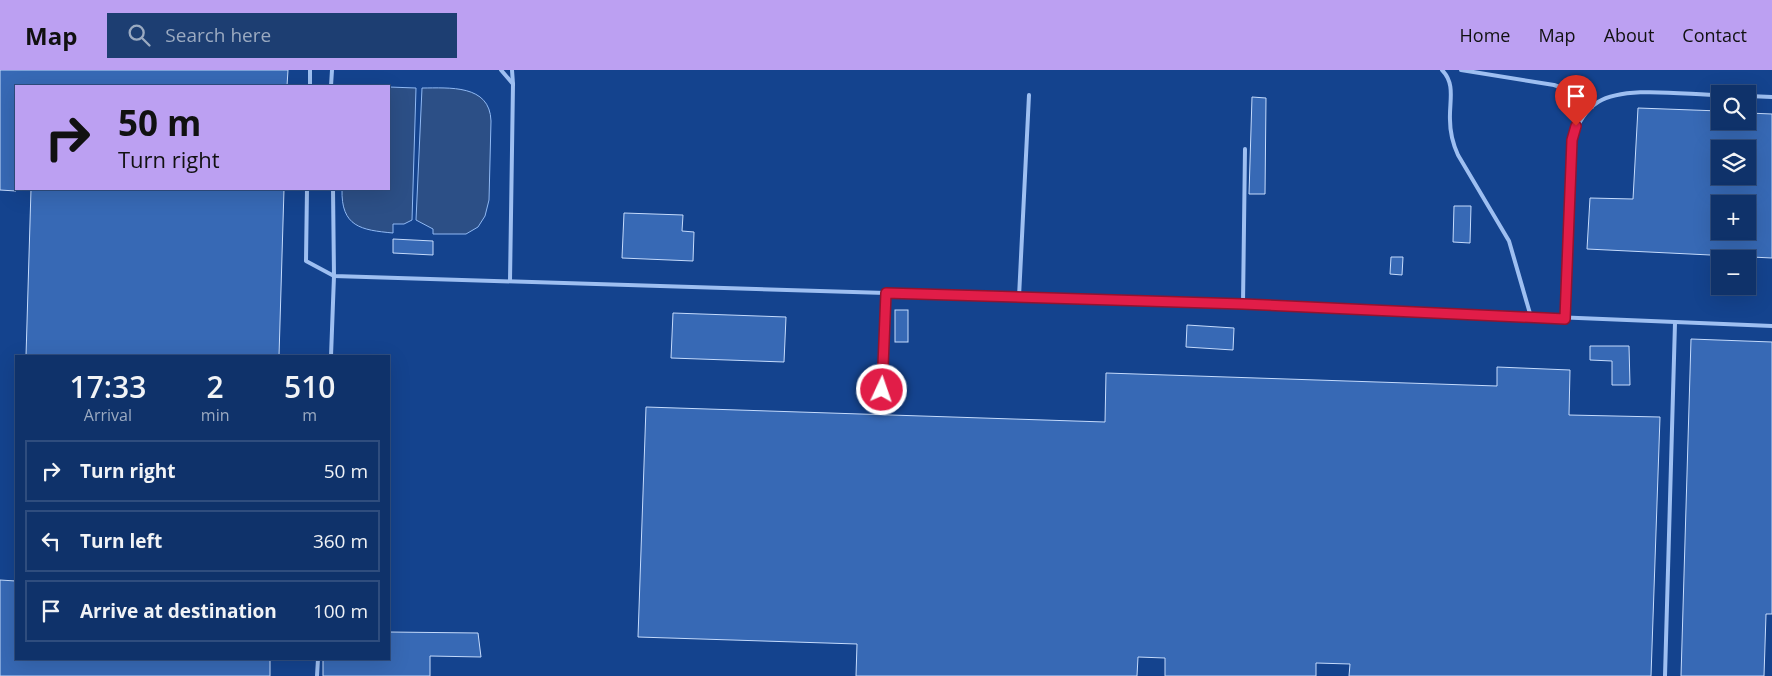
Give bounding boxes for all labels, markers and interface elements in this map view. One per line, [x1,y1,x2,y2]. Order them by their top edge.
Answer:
search box [107,13,457,58]
text: Map [25,19,77,52]
icon: search [125,21,153,49]
text: Search here [165,22,271,48]
text: Home [1460,23,1510,47]
text: Map [1538,23,1576,47]
text: About [1604,23,1654,47]
text: Contact [1682,23,1747,47]
pin [1555,75,1597,126]
icon: arrive [1562,82,1590,110]
map controls [1711,85,1756,295]
button: search [1711,85,1756,130]
text: 50 m [118,99,201,146]
icon: right [35,105,100,170]
button: layers [1711,140,1756,185]
text: Turn right [118,144,220,174]
button: + [1711,195,1756,240]
button: − [1711,250,1756,295]
position arrow [855,363,907,415]
text: 17:33 [70,366,146,407]
text: 2 [207,366,224,407]
text: 510 [284,366,335,407]
text: Arrival [84,404,132,426]
text: min [201,404,230,426]
text: m [302,404,317,426]
icon: right [37,457,65,485]
text: Turn right [80,458,175,484]
text: 50 m [324,458,368,484]
icon: left [37,527,65,555]
text: Turn left [80,528,162,554]
text: 360 m [313,528,368,554]
icon: arrive [37,597,65,625]
text: Arrive at destination [80,598,277,624]
text: 100 m [313,598,368,624]

